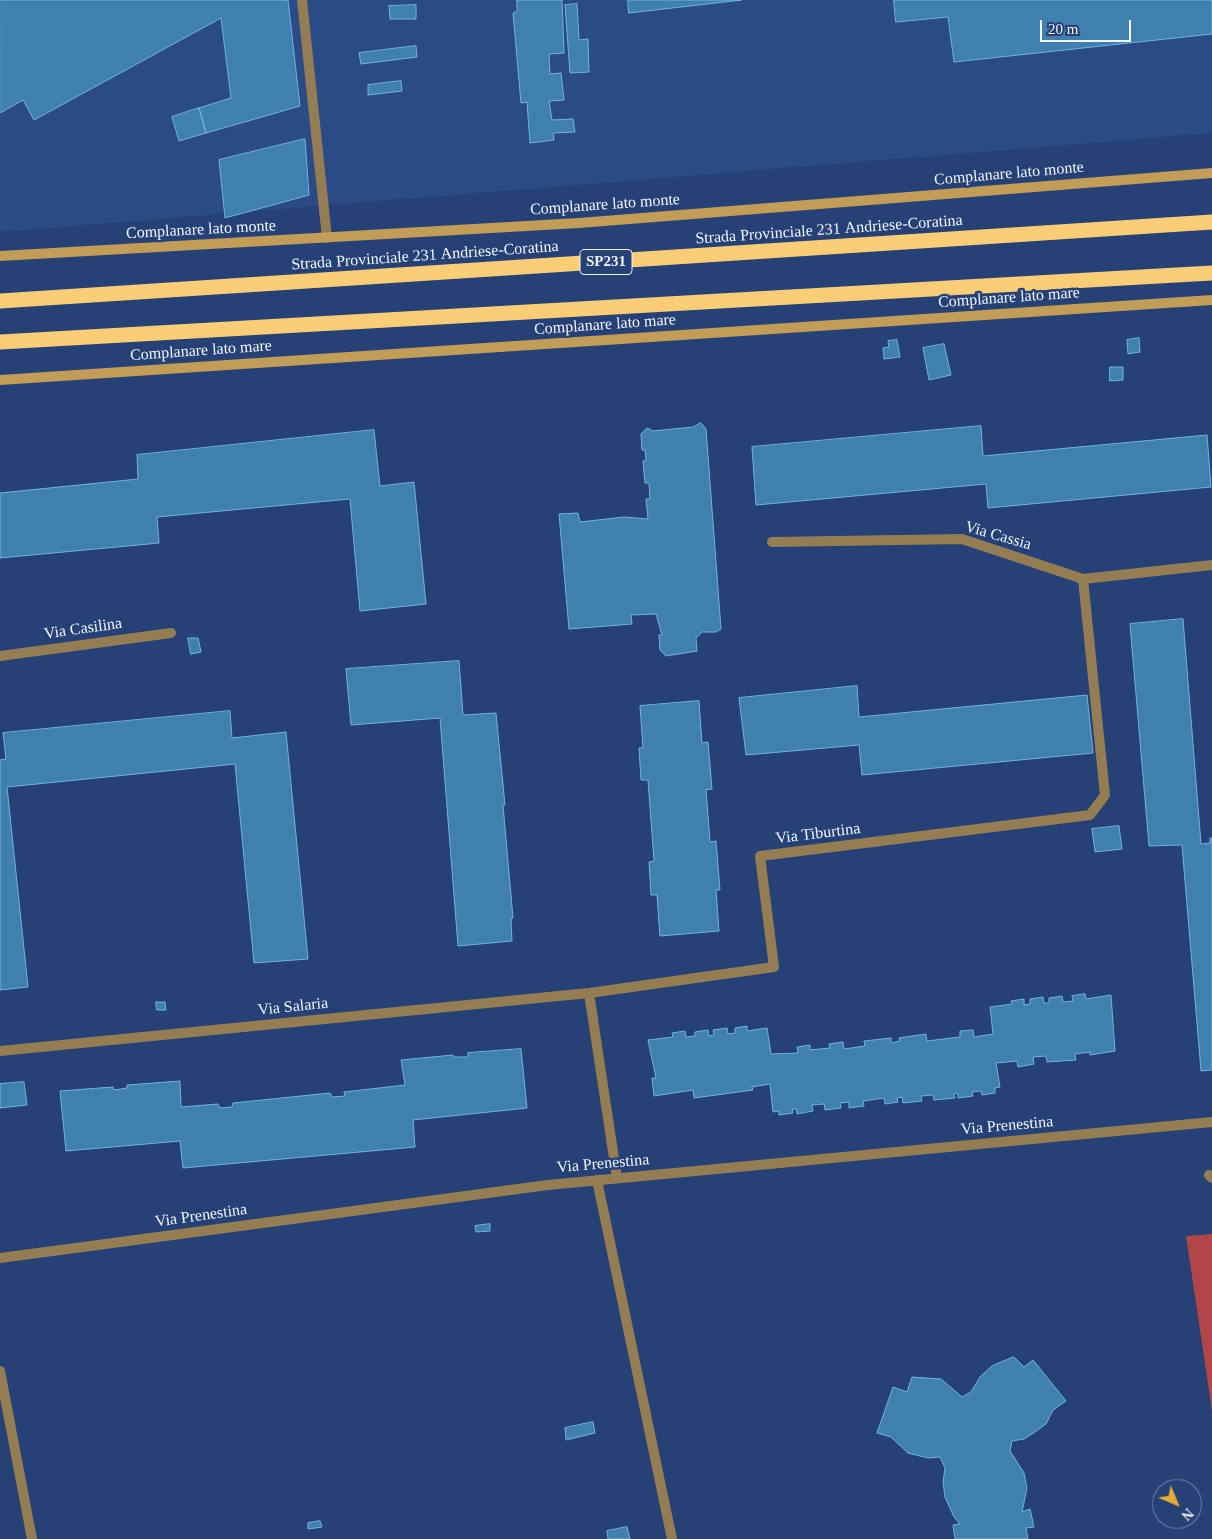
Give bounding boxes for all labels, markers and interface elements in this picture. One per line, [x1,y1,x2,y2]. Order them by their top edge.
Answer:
scale bar [1042,10,1133,42]
text: 20 m [1048,21,1078,37]
street label: Complanare lato monte [933,158,1085,190]
street label: Complanare lato monte [529,190,681,220]
street label: Strada Provinciale 231 Andriese-Coratina [695,211,963,249]
street label: Complanare lato monte [126,216,276,244]
street label: Strada Provinciale 231 Andriese-Coratina [291,237,559,275]
road number: SP231 [580,250,632,274]
street label: Complanare lato mare [937,283,1081,313]
street label: Complanare lato mare [533,310,677,340]
street label: Complanare lato mare [129,336,273,366]
street label: Via Cassia [963,517,1033,555]
street label: Via Casilina [43,614,123,644]
street label: Via Tiburtina [775,819,861,849]
street label: Via Salaria [257,994,329,1020]
street label: Via Prenestina [960,1112,1054,1140]
street label: Via Prenestina [556,1150,650,1178]
street label: Via Prenestina [154,1200,248,1232]
north arrow [1152,1479,1202,1529]
text: N [1178,1505,1196,1523]

